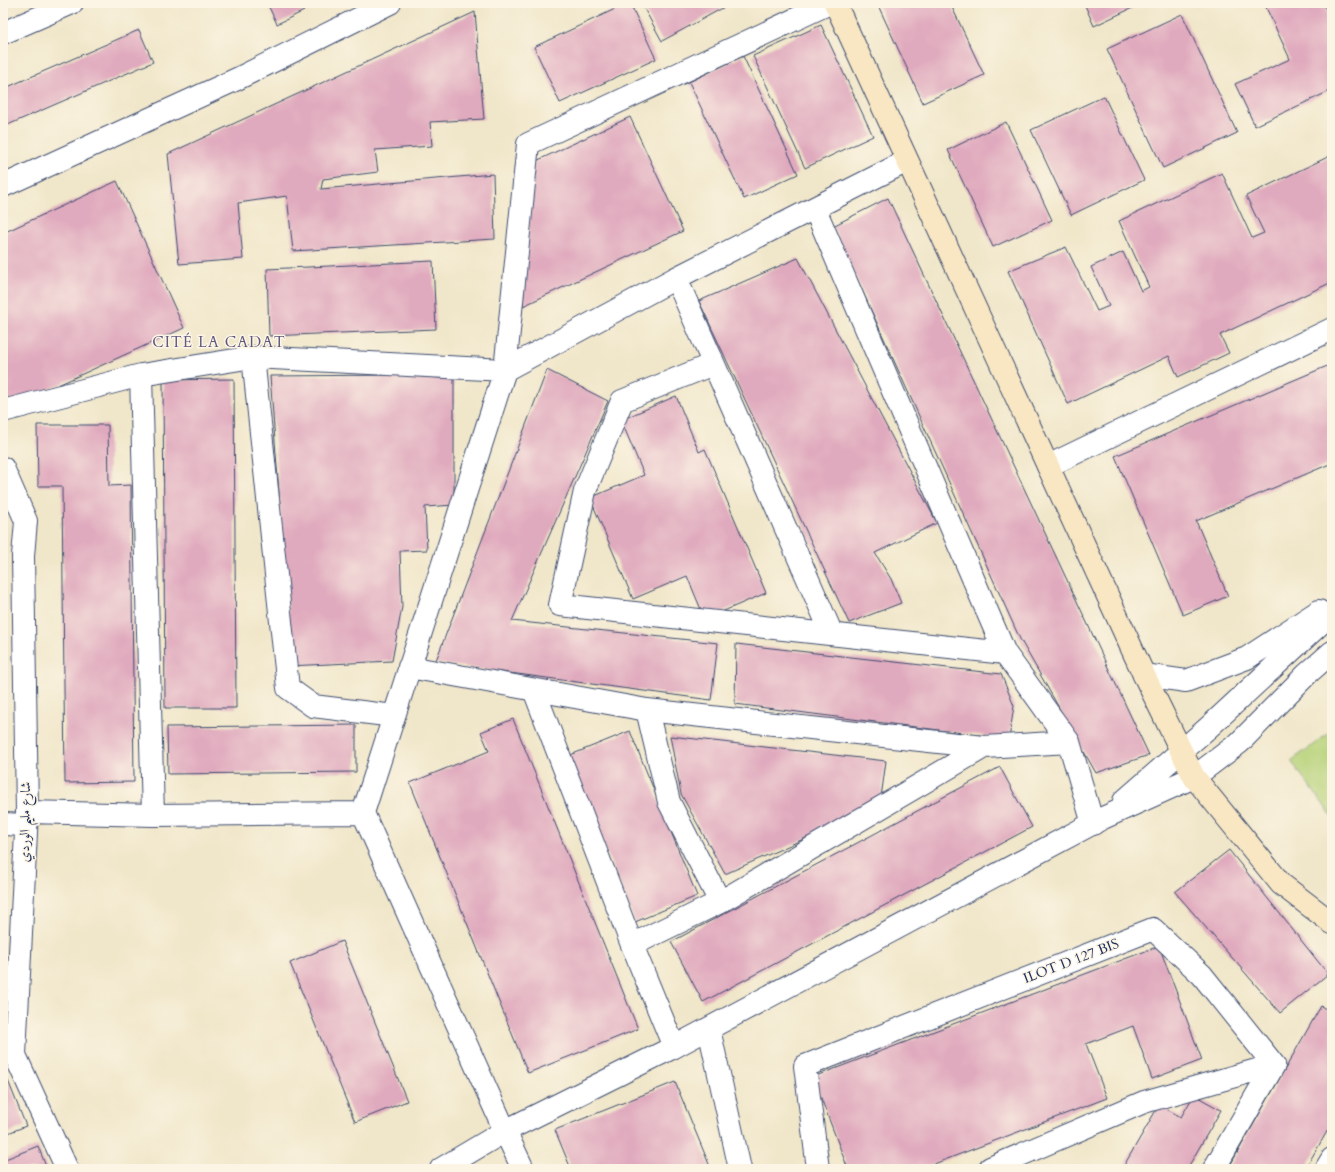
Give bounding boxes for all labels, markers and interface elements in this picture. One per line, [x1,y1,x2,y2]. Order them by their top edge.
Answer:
district label: CITÉ LA CADAT [152,332,286,352]
street label: شارع مليم الوردي [15,781,39,863]
street label: ILOT D 127 BIS [1020,934,1122,988]

